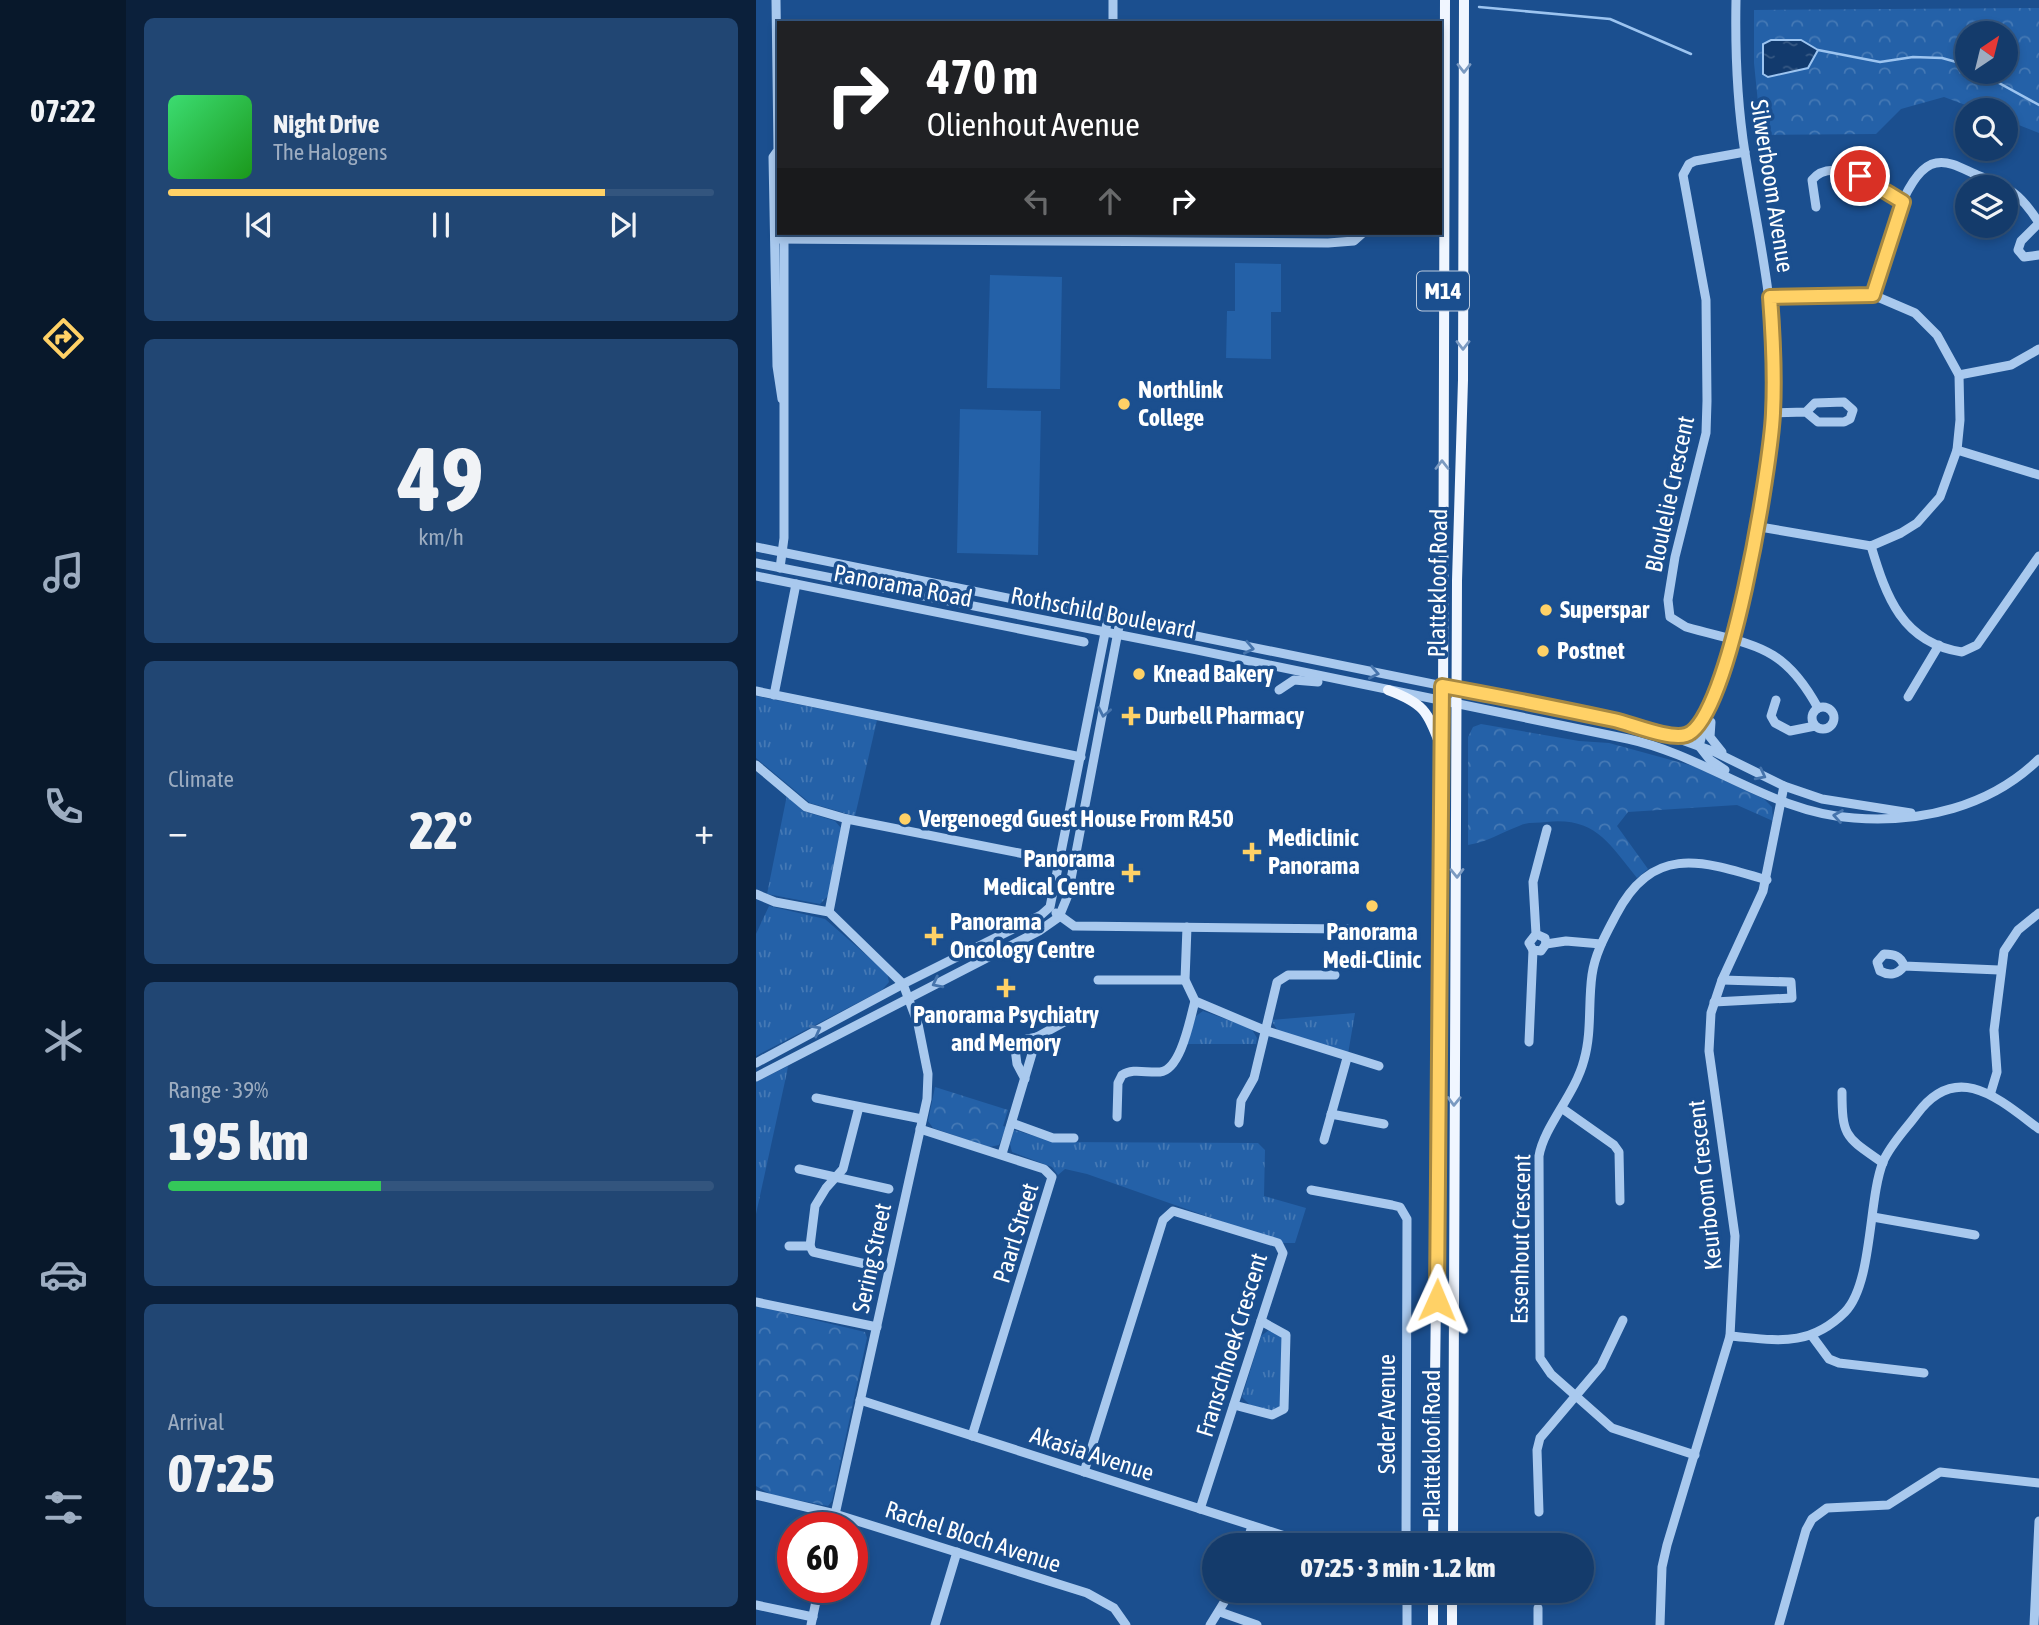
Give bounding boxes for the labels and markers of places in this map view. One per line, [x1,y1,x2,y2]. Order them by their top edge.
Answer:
pin [1830,146,1890,206]
place label: Northlink College [1138,376,1223,431]
marker: Northlink College [1116,396,1132,412]
place label: Superspar [1560,596,1650,623]
marker: Superspar [1538,602,1554,618]
place label: Postnet [1557,637,1625,664]
marker: Postnet [1535,643,1551,659]
place label: Knead Bakery [1153,660,1274,687]
marker: Knead Bakery [1131,666,1147,682]
place label: Durbell Pharmacy [1145,702,1304,729]
marker: Durbell Pharmacy [1123,708,1139,724]
place label: Vergenoegd Guest House From R450 [918,805,1234,832]
marker: Vergenoegd Guest House From R450 [897,811,913,827]
place label: Mediclinic Panorama [1268,824,1360,879]
marker: Mediclinic Panorama [1242,842,1262,862]
place label: Panorama Medical Centre [983,845,1115,900]
marker: Panorama Medical Centre [1121,863,1141,883]
marker: Panorama Medi-Clinic [1364,898,1380,914]
place label: Panorama Oncology Centre [950,908,1095,963]
place label: Panorama Medi-Clinic [1323,918,1421,973]
marker: Panorama Oncology Centre [924,926,944,946]
marker: Panorama Psychiatry and Memory [996,978,1016,998]
place label: Panorama Psychiatry and Memory [913,1001,1099,1056]

